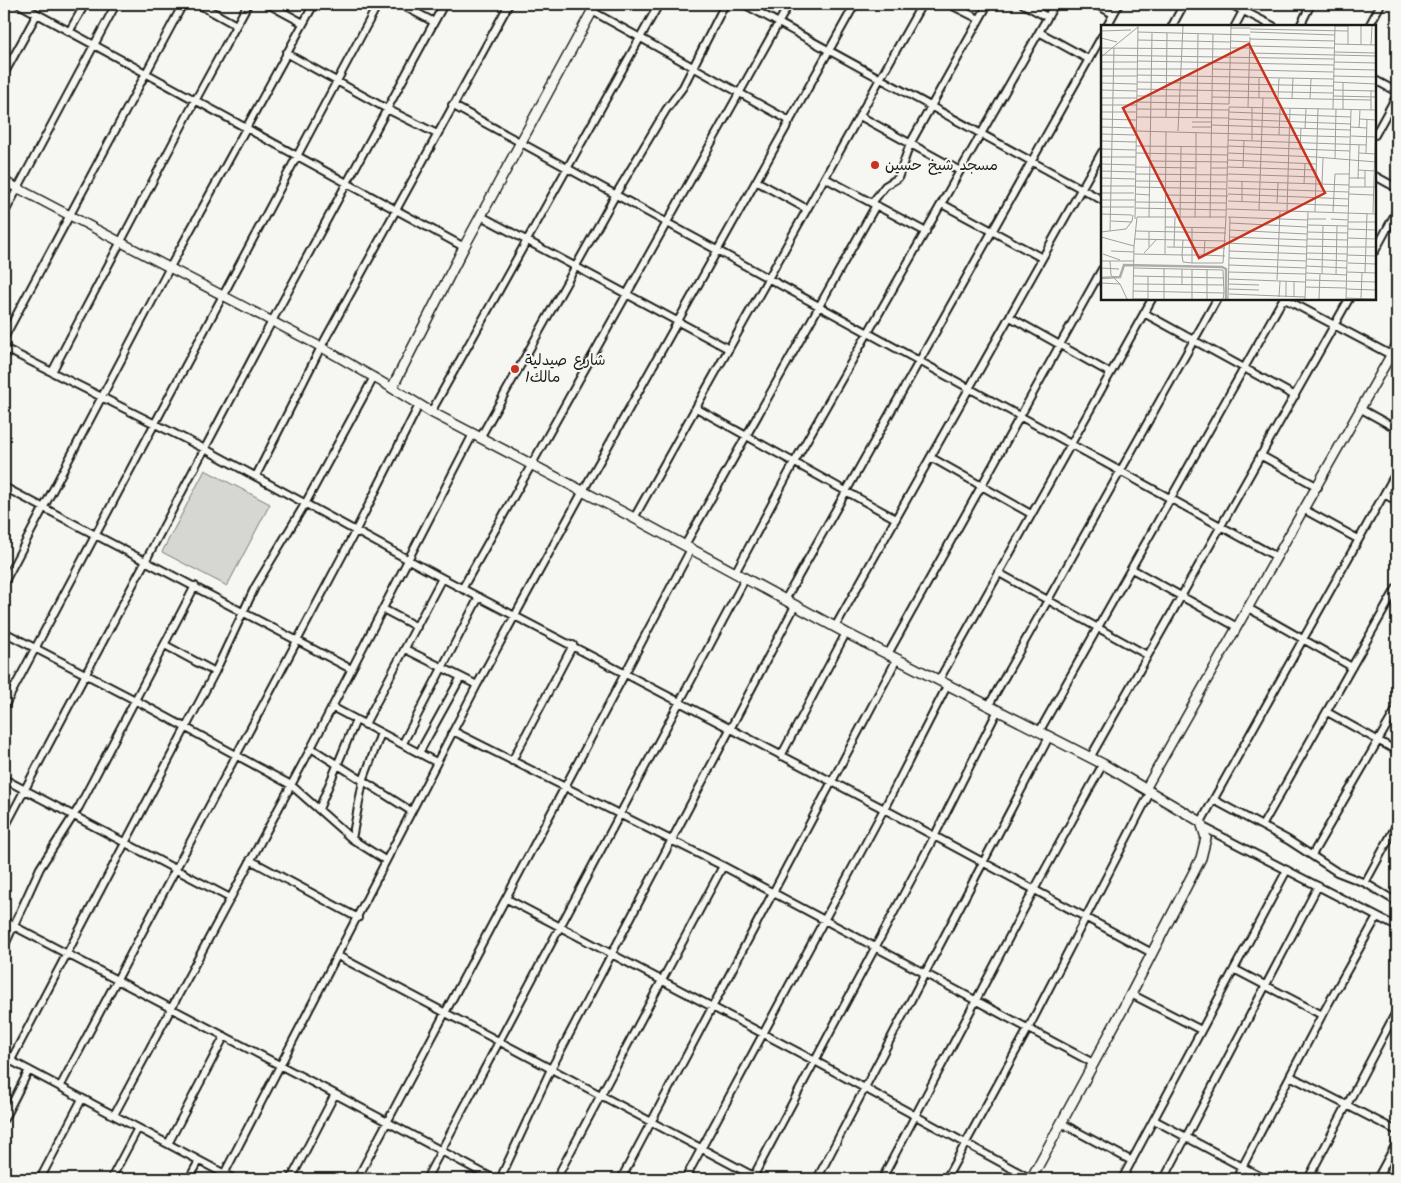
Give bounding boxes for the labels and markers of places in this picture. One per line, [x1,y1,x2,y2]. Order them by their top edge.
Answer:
place label: مسجد شيخ حسين [885,154,998,178]
marker: مسجد شيخ حسين [869,159,881,171]
place label: شارع صيدلية مالك1 [525,349,606,390]
marker: شارع صيدلية مالك1 [509,363,521,375]

